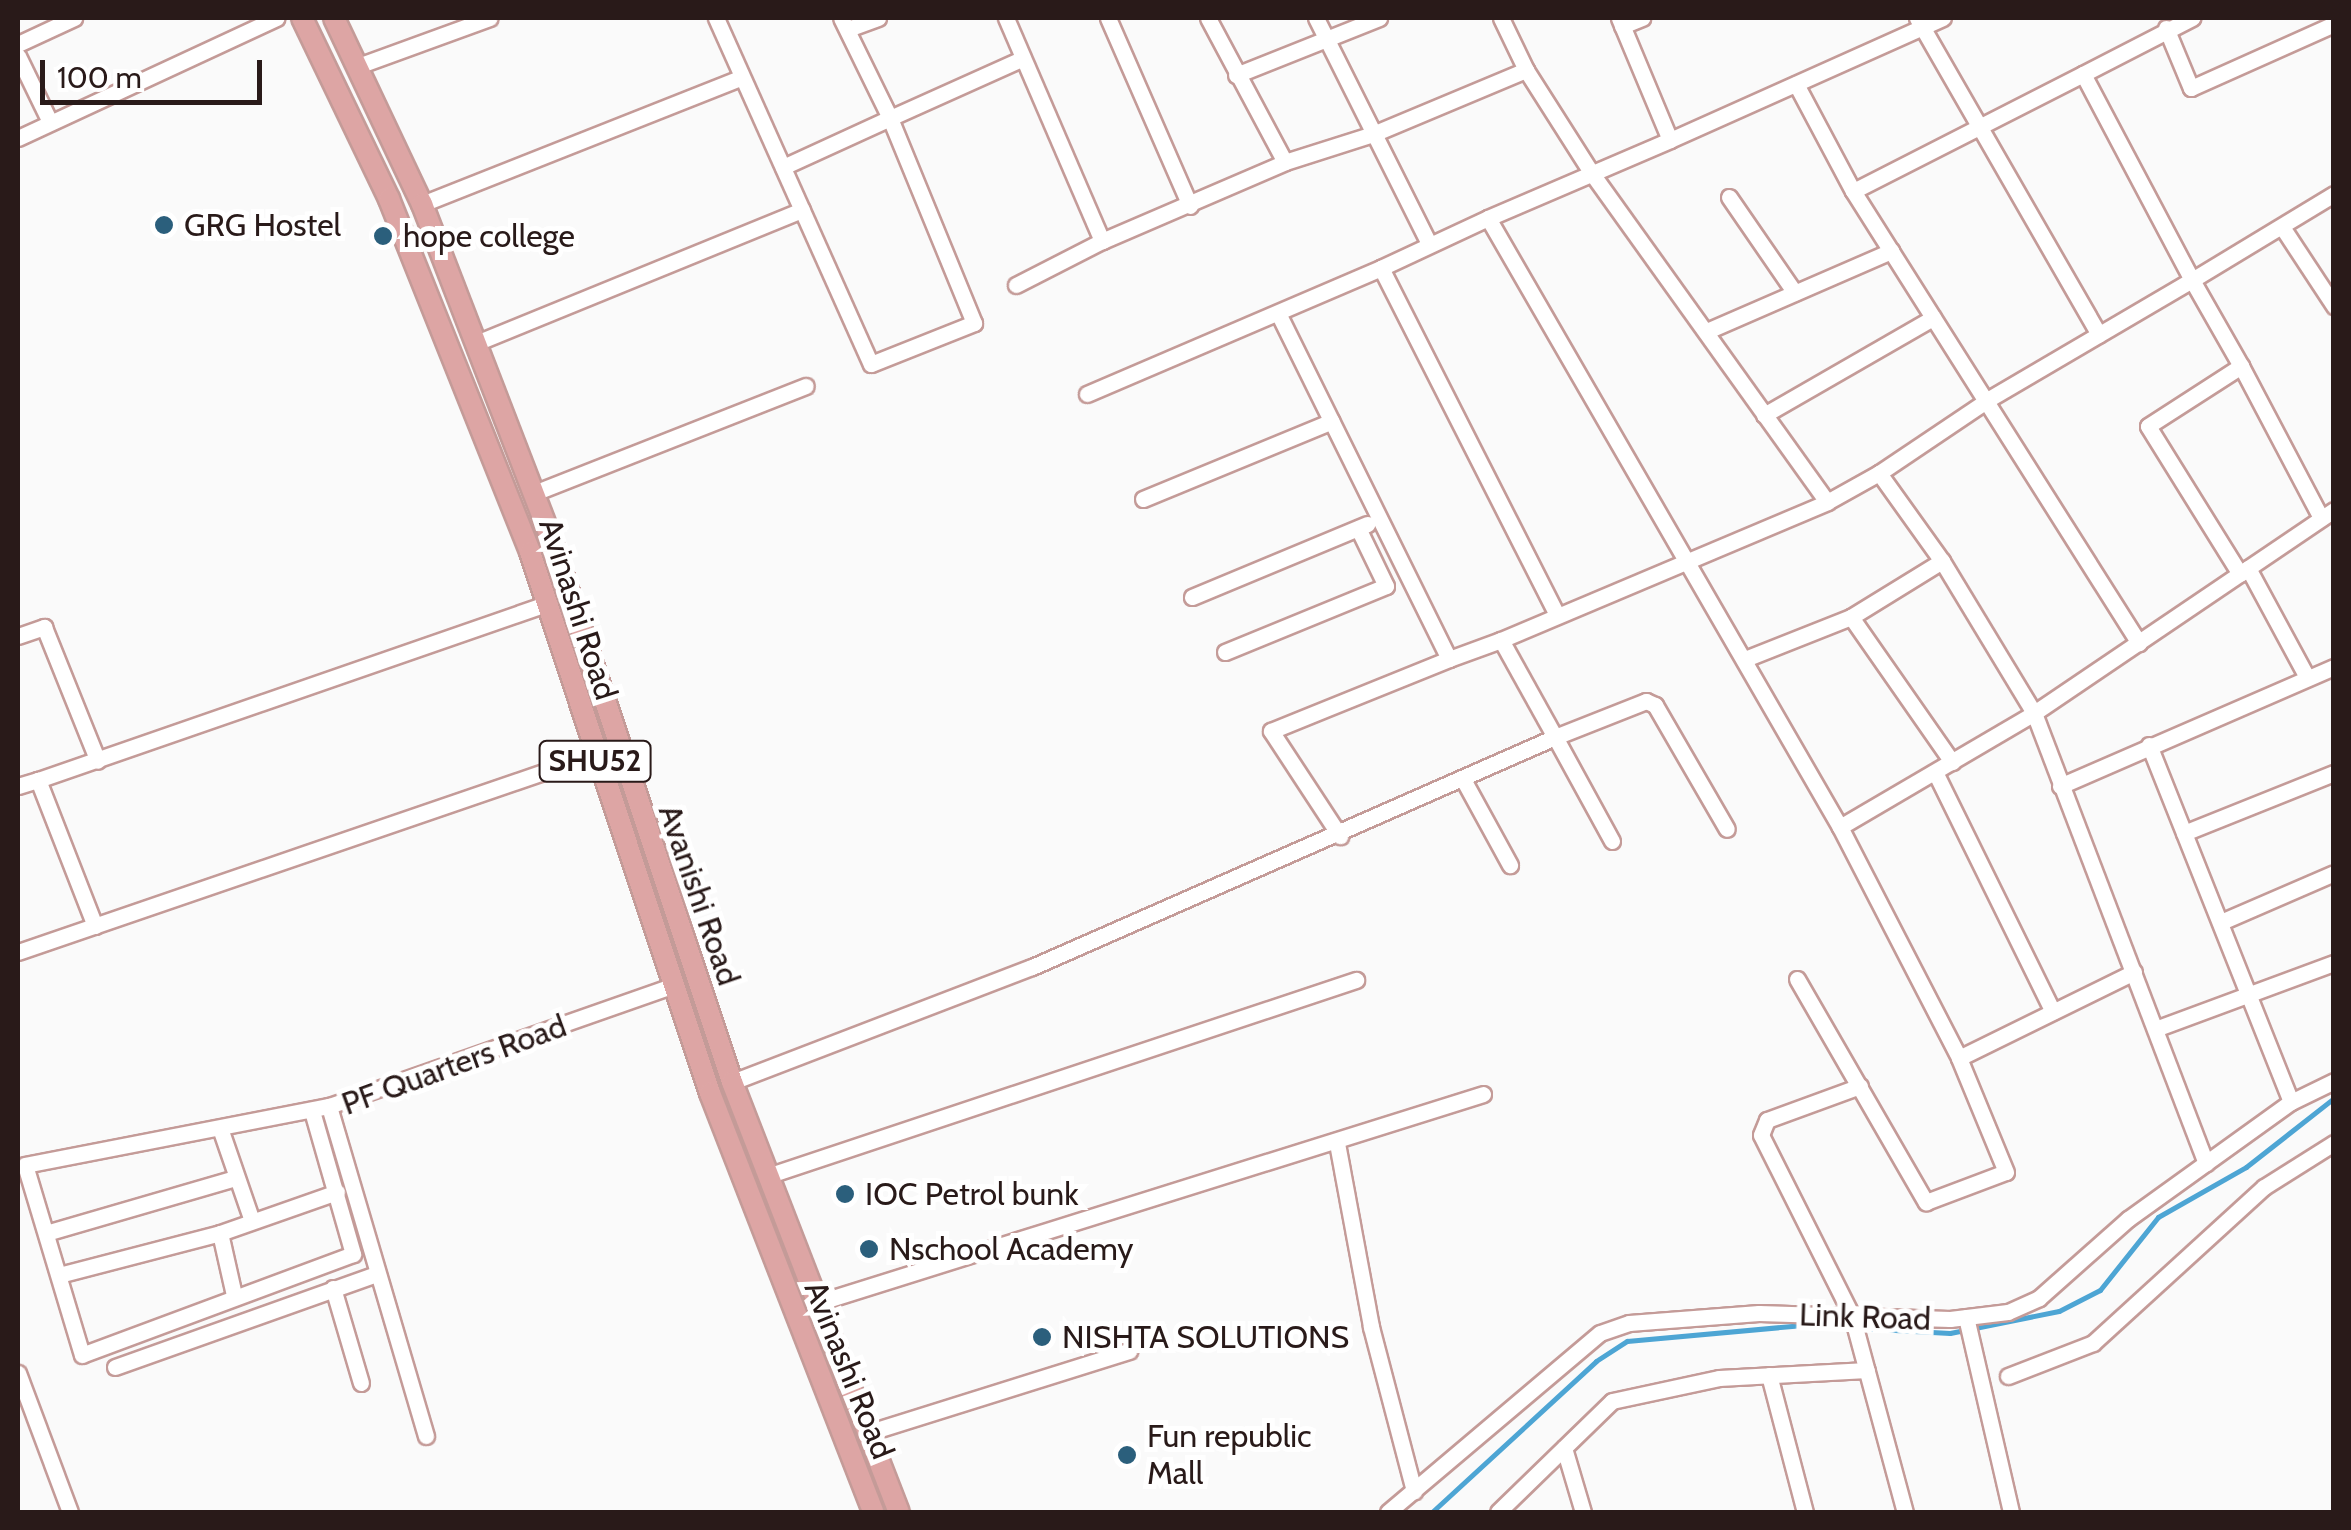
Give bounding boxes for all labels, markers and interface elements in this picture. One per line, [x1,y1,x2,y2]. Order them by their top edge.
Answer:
scale bar [45,40,268,102]
text: 100 m [57,59,142,96]
place label: GRG Hostel [184,206,341,244]
marker: GRG Hostel [153,214,175,236]
place label: hope college [403,217,575,255]
marker: hope college [372,225,394,247]
street label: Avinashi Road [531,514,625,704]
road number: SHU52 [538,736,652,786]
street label: Avanishi Road [650,800,748,990]
street label: PF Quarters Road [337,1007,571,1123]
place label: IOC Petrol bunk [865,1175,1079,1213]
marker: IOC Petrol bunk [834,1183,856,1205]
place label: Nschool Academy [889,1230,1133,1268]
marker: Nschool Academy [858,1238,880,1260]
street label: Avinashi Road [796,1275,902,1465]
street label: Link Road [1799,1296,1931,1338]
place label: NISHTA SOLUTIONS [1062,1318,1349,1356]
marker: NISHTA SOLUTIONS [1031,1326,1053,1348]
place label: Fun republic Mall [1147,1418,1312,1493]
marker: Fun republic Mall [1116,1444,1138,1466]

